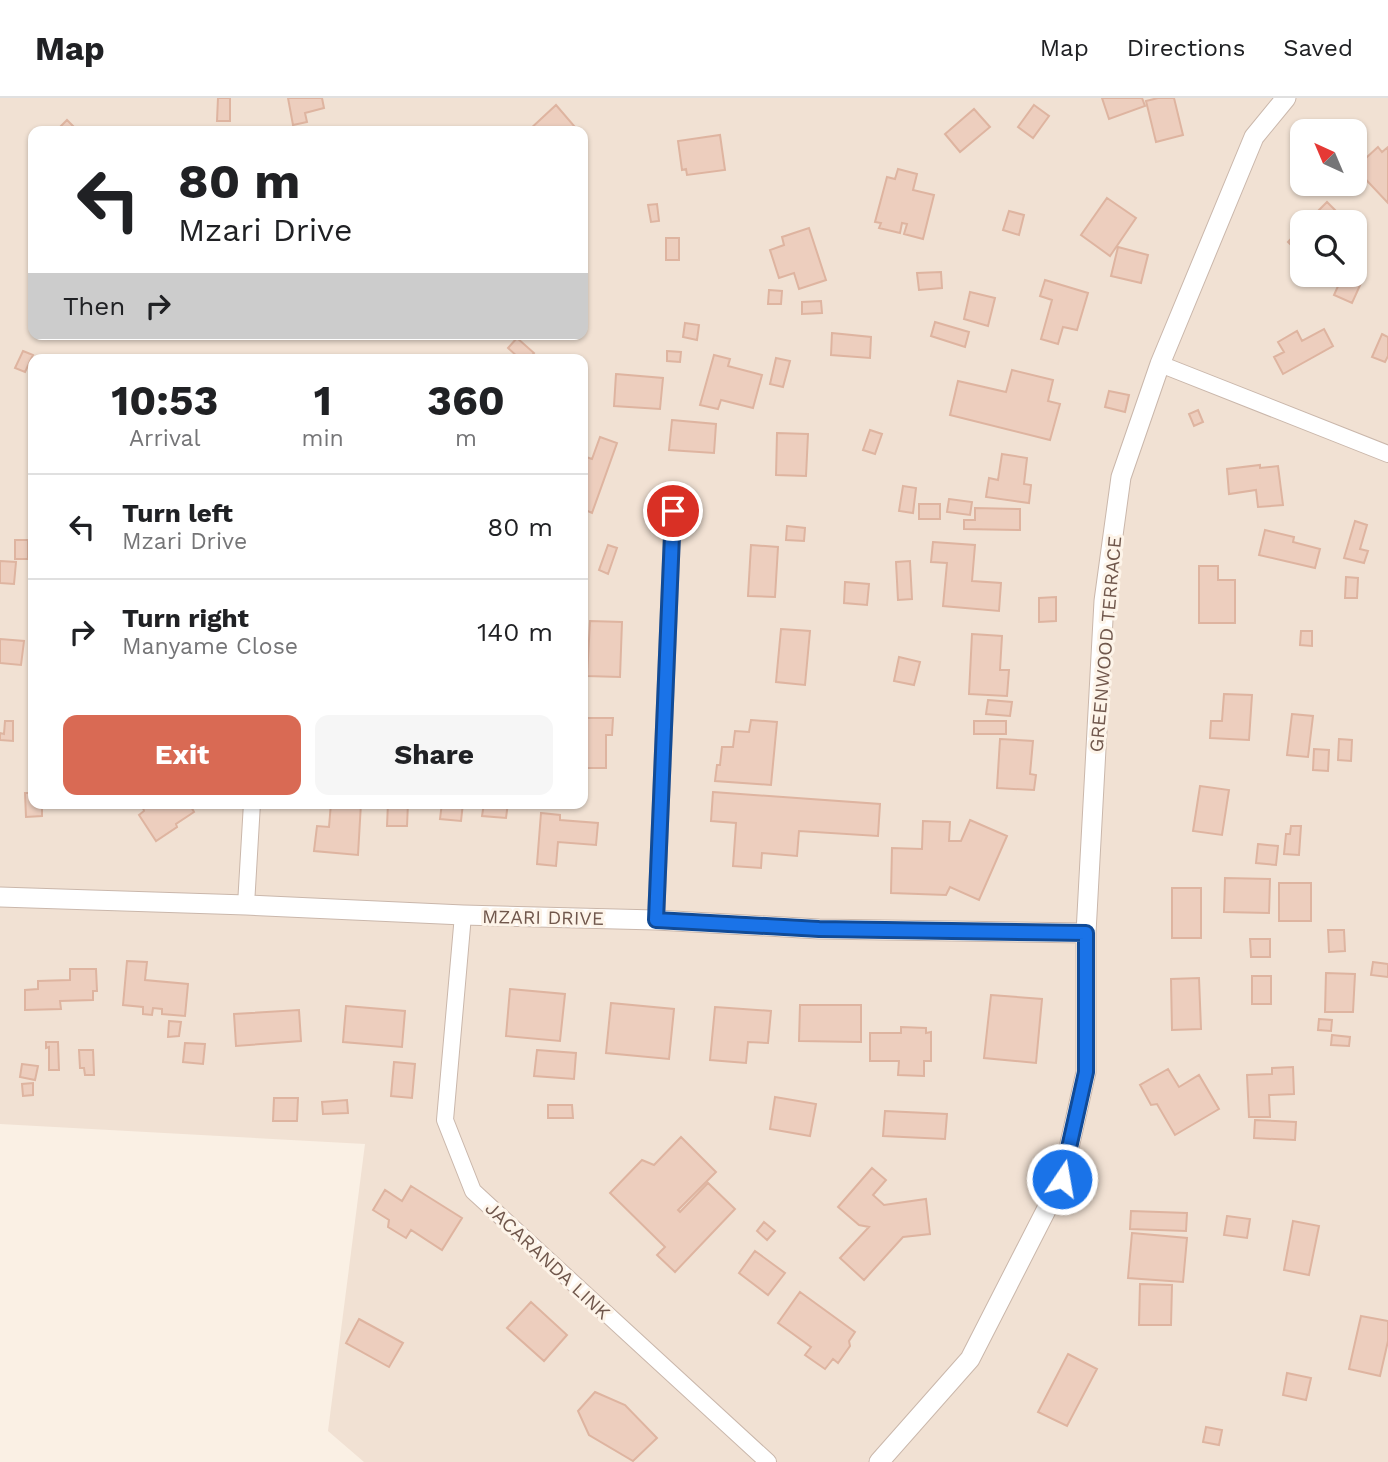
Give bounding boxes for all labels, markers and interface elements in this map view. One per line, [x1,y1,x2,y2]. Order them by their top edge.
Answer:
text: Map [35,29,105,68]
text: Map [1040,34,1089,62]
text: Directions [1127,34,1245,62]
text: Saved [1283,34,1353,62]
north arrow [1290,119,1367,196]
map controls [1290,119,1367,287]
text: 80 m [178,152,300,210]
icon: left [63,154,154,245]
button: search [1290,210,1367,287]
text: Mzari Drive [178,211,352,249]
icon: right [139,287,177,325]
text: Then [63,291,125,321]
text: 10:53 [111,376,218,425]
text: 1 [314,376,332,425]
text: 360 [427,376,505,425]
text: Arrival [129,425,201,452]
text: min [302,425,344,452]
text: m [455,425,477,452]
pin [643,481,703,541]
icon: arrive [654,492,692,530]
text: Turn left [122,498,233,528]
icon: left [63,508,101,546]
text: 80 m [487,512,553,542]
text: Mzari Drive [122,528,247,555]
street label: GREENWOOD TERRACE [1085,535,1126,753]
text: Turn right [122,603,249,633]
icon: right [63,613,101,651]
text: 140 m [477,617,553,647]
text: Manyame Close [122,633,298,660]
button: Exit [63,715,301,795]
button: Share [315,715,553,795]
street label: MZARI DRIVE [482,905,604,930]
position arrow [1025,1142,1099,1216]
street label: JACARANDA LINK [481,1197,615,1324]

